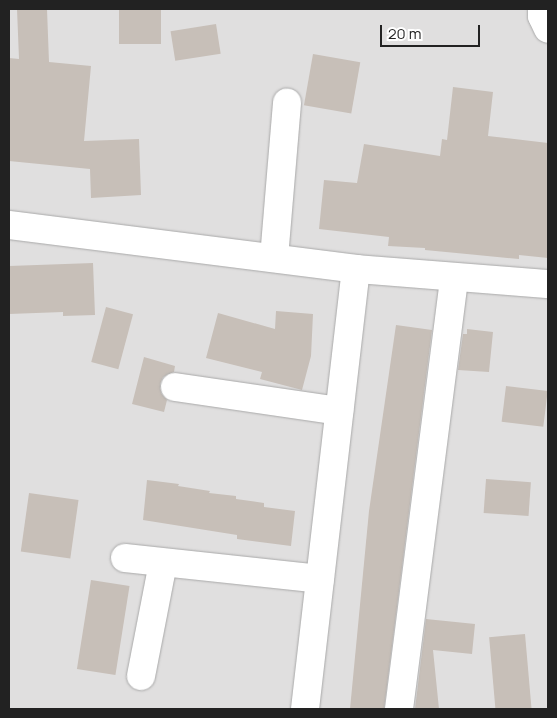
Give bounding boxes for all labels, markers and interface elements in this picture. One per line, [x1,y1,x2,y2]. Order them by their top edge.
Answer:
scale bar [382,15,482,47]
text: 20 m [388,23,421,44]

